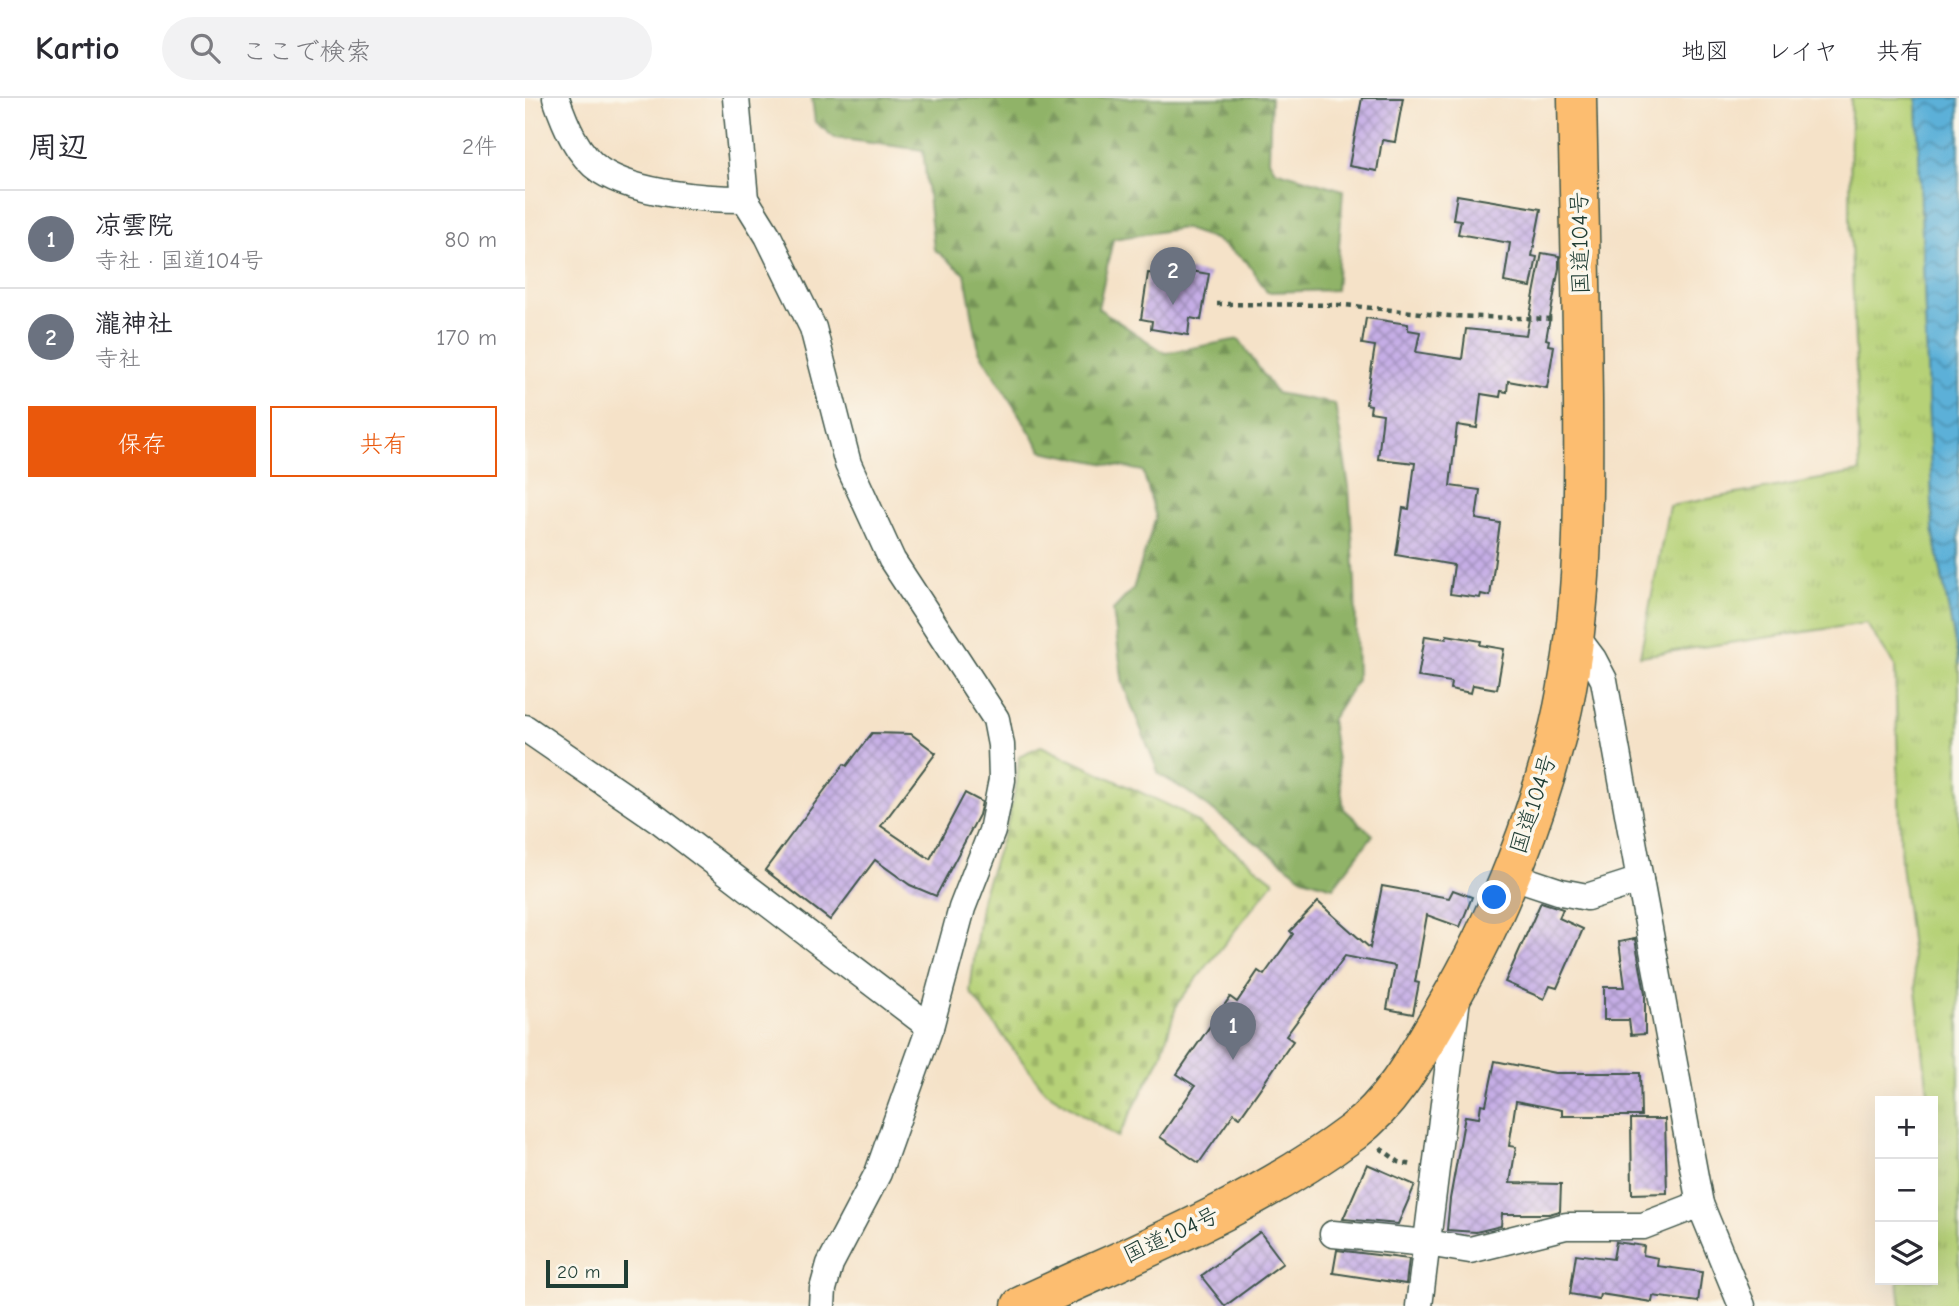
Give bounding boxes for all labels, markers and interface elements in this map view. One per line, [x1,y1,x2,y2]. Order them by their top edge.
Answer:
search box [162,17,652,80]
text: Kartio [35,29,120,67]
icon: search [186,29,224,67]
text: ここで検索 [242,37,372,67]
text: 地図 [1681,37,1729,65]
text: レイヤ [1767,37,1838,65]
text: 共有 [1876,37,1924,65]
text: 周辺 [28,130,88,165]
text: 2件 [462,133,497,160]
street label: 国道104号 [1566,191,1594,295]
text: 凉雲院 [95,211,173,241]
text: 1 [46,226,56,253]
text: 80 m [444,226,497,253]
text: 寺社 · 国道104号 [95,247,264,274]
pin: 2 [1150,247,1196,305]
text: 瀧神社 [95,309,173,339]
text: 2 [45,324,57,351]
text: 170 m [436,324,497,351]
text: 寺社 [95,345,141,372]
button: 保存 [28,406,256,477]
button: 共有 [270,406,497,477]
street label: 国道104号 [1504,751,1562,857]
your location [1477,880,1511,914]
pin: 1 [1210,1002,1256,1060]
map controls [1875,1096,1938,1285]
button: + [1875,1096,1938,1159]
button: − [1875,1159,1938,1222]
street label: 国道104号 [1119,1201,1223,1269]
button: layers [1875,1222,1938,1285]
scale bar [546,1257,628,1289]
text: 20 m [557,1261,601,1283]

